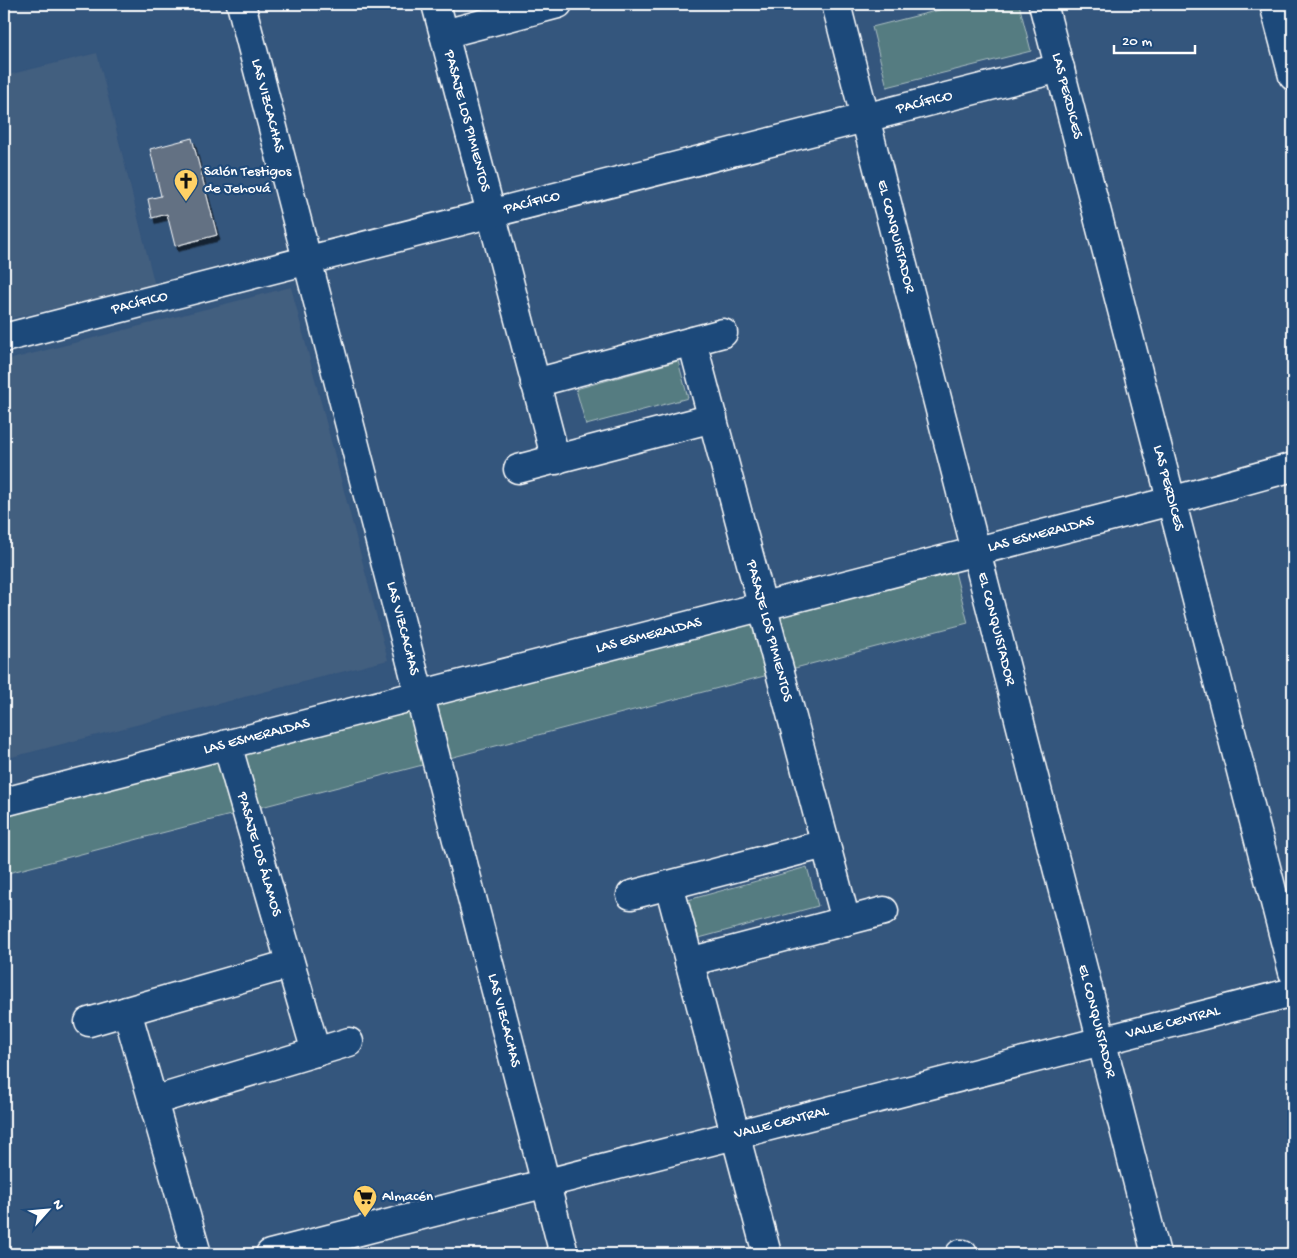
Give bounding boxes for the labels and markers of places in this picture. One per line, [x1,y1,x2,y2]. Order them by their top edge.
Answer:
place label: Salón Testigos de Jehová [204,163,292,198]
church icon: Salón Testigos de Jehová [173,168,199,202]
supermarket icon: Almacén [352,1184,378,1218]
place label: Almacén [382,1188,433,1206]

